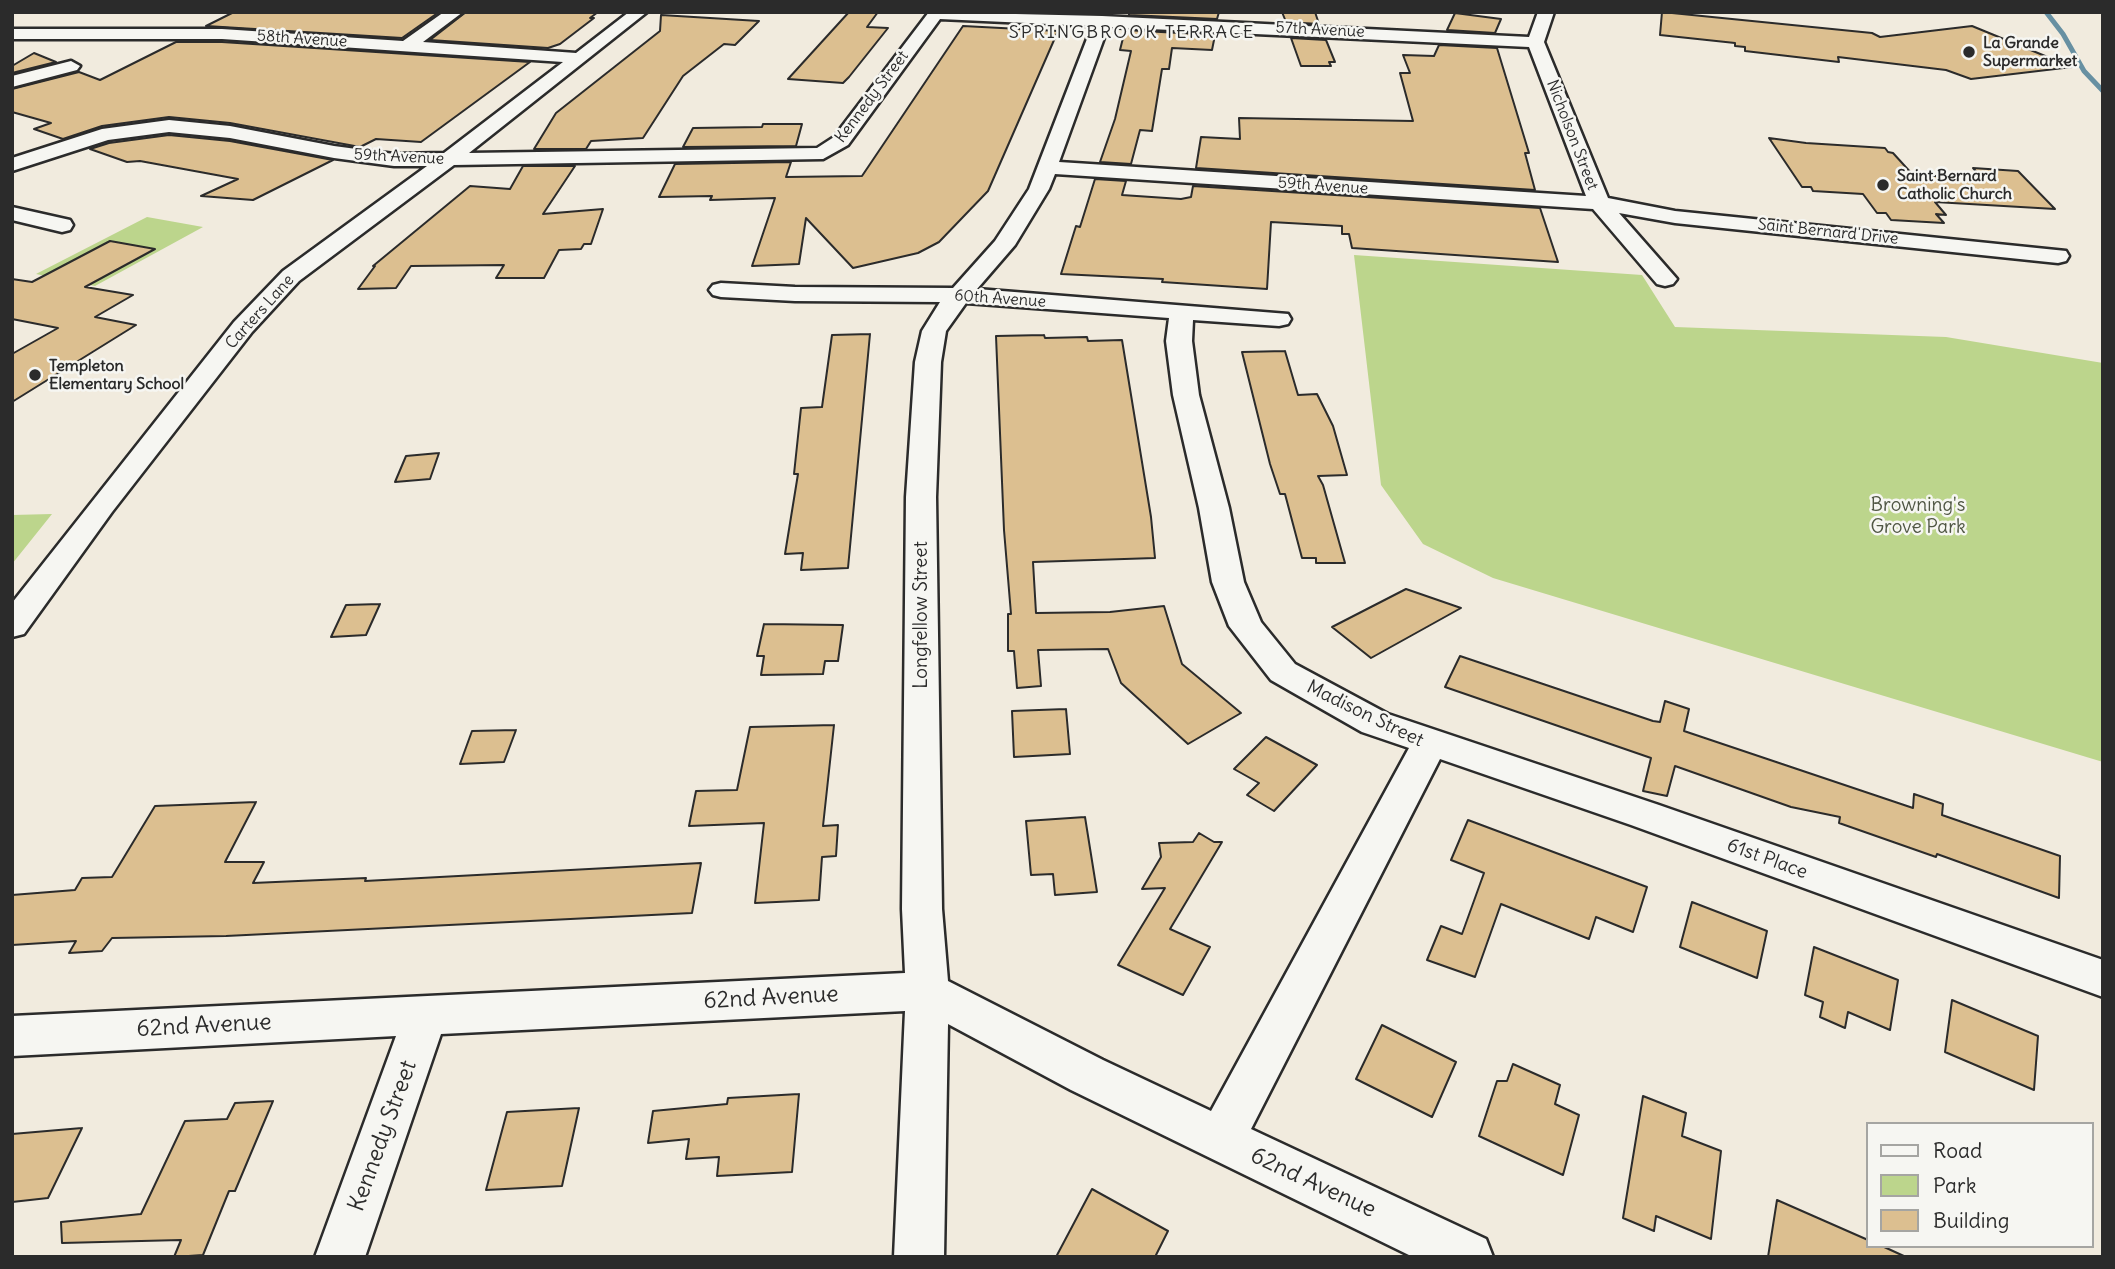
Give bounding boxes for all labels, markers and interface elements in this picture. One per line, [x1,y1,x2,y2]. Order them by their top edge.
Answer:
street label: 57th Avenue [1275,18,1365,42]
district label: SPRINGBROOK TERRACE [1011,22,1253,44]
street label: 58th Avenue [256,26,348,52]
place label: La Grande Supermarket [1983,33,2077,71]
marker: La Grande Supermarket [1961,44,1977,60]
street label: Kennedy Street [831,47,913,147]
street label: Nicholson Street [1542,77,1602,193]
street label: 59th Avenue [353,145,445,169]
place label: Saint Bernard Catholic Church [1897,166,2012,204]
street label: 59th Avenue [1277,173,1369,199]
marker: Saint Bernard Catholic Church [1875,177,1891,193]
street label: Saint Bernard Drive [1757,215,1899,249]
street label: Carters Lane [222,271,298,353]
street label: 60th Avenue [954,286,1046,312]
place label: Templeton Elementary School [49,356,184,394]
marker: Templeton Elementary School [27,367,43,383]
park label: Browning's Grove Park [1870,495,1966,539]
street label: Longfellow Street [911,541,933,689]
street label: Madison Street [1303,676,1427,752]
street label: 61st Place [1724,834,1810,884]
street label: 62nd Avenue [703,981,839,1015]
street label: 62nd Avenue [136,1009,272,1043]
street label: Kennedy Street [343,1057,423,1215]
legend [1867,1122,2094,1248]
text: Road [1933,1137,1982,1164]
street label: 62nd Avenue [1246,1142,1380,1224]
text: Park [1933,1172,1976,1199]
text: Building [1933,1207,2009,1234]

